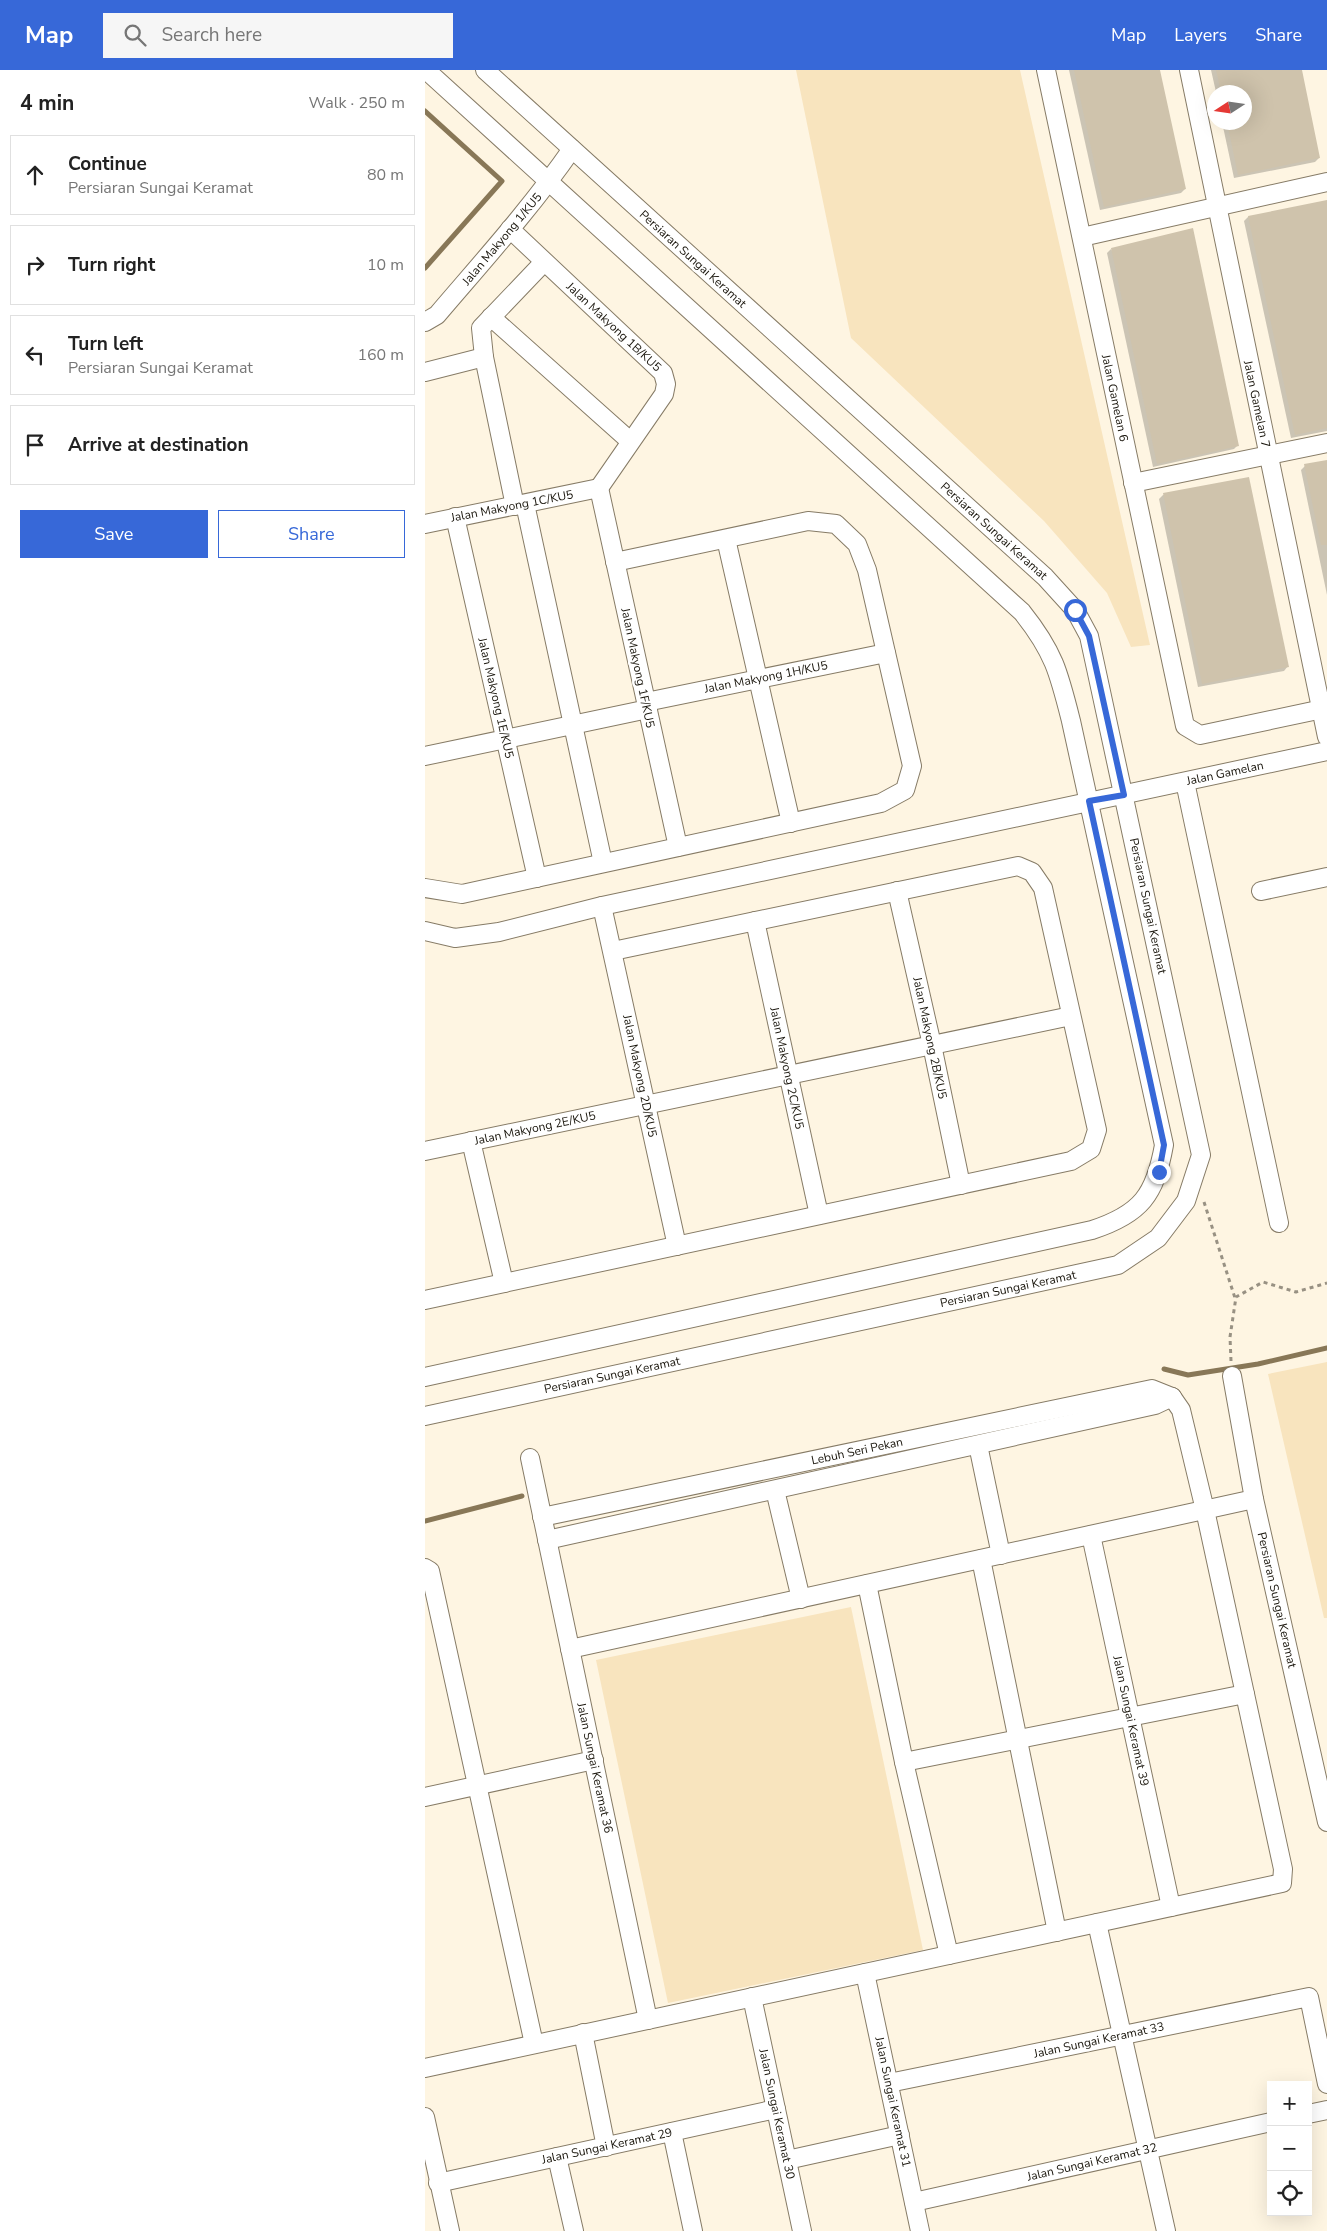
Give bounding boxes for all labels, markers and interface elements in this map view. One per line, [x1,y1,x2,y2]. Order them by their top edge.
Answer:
search box [103,13,453,58]
text: Map [25,19,73,51]
icon: search [121,21,149,49]
text: Search here [161,22,262,48]
text: Map [1111,23,1146,47]
text: Layers [1174,23,1227,47]
text: Share [1255,23,1302,47]
north arrow [1207,85,1252,130]
text: 4 min [20,89,74,117]
text: Walk · 250 m [309,92,405,114]
text: Continue [68,151,147,177]
icon: ahead [21,161,49,189]
text: 80 m [367,164,404,186]
text: Persiaran Sungai Keramat [68,177,253,199]
street label: Jalan Makyong 1/KU5 [458,189,545,289]
street label: Persiaran Sungai Keramat [636,207,750,312]
icon: right [21,251,49,279]
text: Turn right [68,252,155,278]
text: 10 m [367,254,404,276]
street label: Jalan Makyong 1B/KU5 [562,278,665,375]
text: Turn left [68,331,143,357]
icon: left [21,341,49,369]
text: 160 m [357,344,404,366]
street label: Jalan Gamelan 6 [1098,352,1132,443]
text: Persiaran Sungai Keramat [68,357,253,379]
street label: Jalan Gamelan 7 [1240,358,1274,449]
icon: arrive [21,431,49,459]
text: Arrive at destination [68,432,249,458]
street label: Persiaran Sungai Keramat [937,479,1051,584]
street label: Jalan Makyong 1C/KU5 [448,486,575,526]
button: Save [20,510,208,558]
button: Share [218,510,405,558]
route start [1064,599,1087,622]
street label: Jalan Makyong 1F/KU5 [617,606,659,729]
street label: Jalan Makyong 1E/KU5 [474,635,518,760]
street label: Jalan Makyong 1H/KU5 [702,657,829,697]
street label: Jalan Gamelan [1184,757,1265,789]
street label: Persiaran Sungai Keramat [1126,836,1170,976]
street label: Jalan Makyong 2B/KU5 [909,975,951,1100]
street label: Jalan Makyong 2C/KU5 [766,1005,808,1130]
street label: Jalan Makyong 2D/KU5 [619,1012,661,1139]
street label: Jalan Makyong 2E/KU5 [472,1107,597,1149]
route end [1148,1161,1171,1184]
street label: Persiaran Sungai Keramat [938,1267,1078,1311]
street label: Persiaran Sungai Keramat [542,1353,682,1397]
street label: Lebuh Seri Pekan [810,1433,904,1469]
street label: Persiaran Sungai Keramat [1254,1531,1301,1670]
street label: Jalan Sungai Keramat 39 [1109,1653,1153,1788]
street label: Jalan Sungai Keramat 36 [573,1700,617,1835]
street label: Jalan Sungai Keramat 33 [1031,2018,1166,2062]
street label: Jalan Sungai Keramat 31 [871,2034,915,2169]
street label: Jalan Sungai Keramat 30 [755,2046,799,2181]
map controls [1267,2081,1312,2216]
button: + [1267,2081,1312,2126]
street label: Jalan Sungai Keramat 29 [539,2124,674,2168]
button: − [1267,2126,1312,2171]
street label: Jalan Sungai Keramat 32 [1024,2139,1159,2185]
button: locate [1267,2171,1312,2216]

